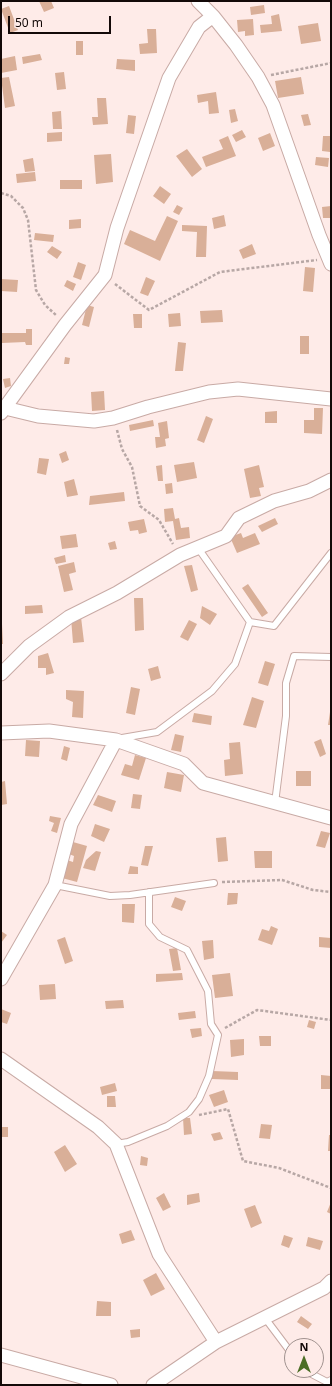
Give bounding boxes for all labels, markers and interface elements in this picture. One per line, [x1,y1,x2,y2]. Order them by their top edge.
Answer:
scale bar [10,8,113,34]
text: 50 m [15,14,43,31]
north arrow [284,1338,324,1378]
text: N [300,1339,308,1354]

